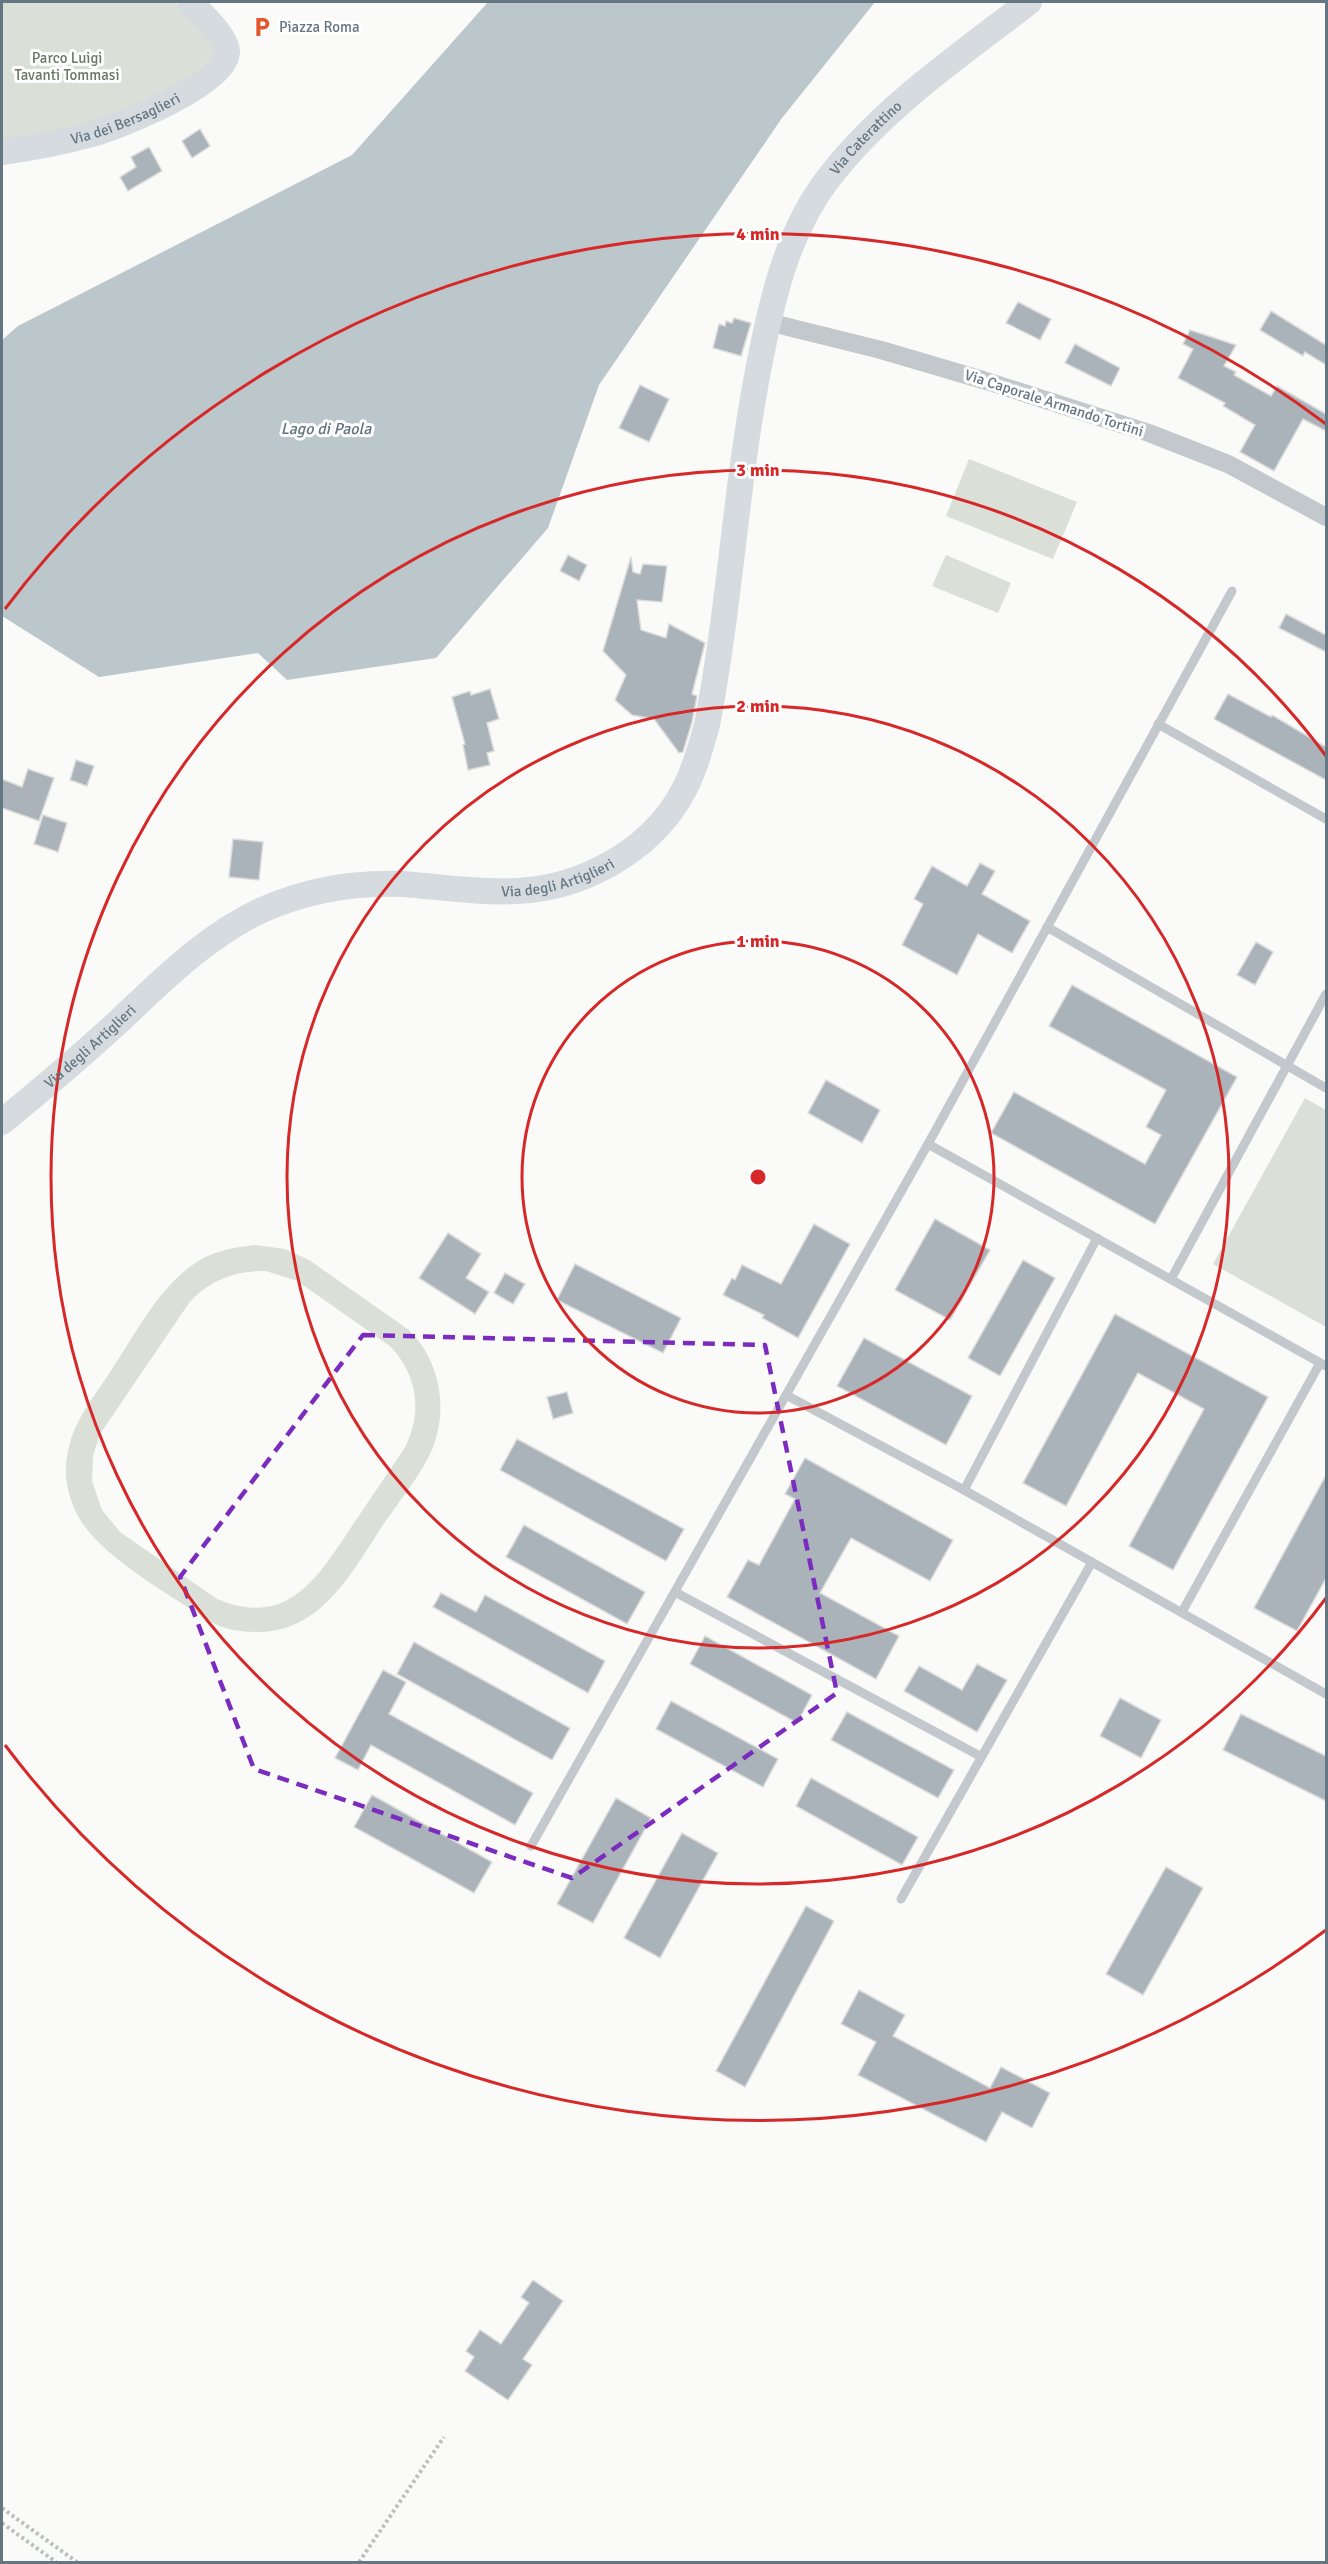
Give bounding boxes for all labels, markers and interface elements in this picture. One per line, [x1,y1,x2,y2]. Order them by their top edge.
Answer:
parking icon: Piazza Roma [250,15,274,39]
place label: Piazza Roma [279,18,360,36]
park label: Parco Luigi Tavanti Tommasi [14,49,120,84]
street label: Via dei Bersaglieri [69,89,183,148]
street label: Via Caterattino [826,97,906,179]
text: 4 min [736,223,780,245]
street label: Via Caporale Armando Tortini [962,366,1146,440]
water label: Lago di Paola [281,419,372,439]
text: 3 min [736,459,780,481]
text: 2 min [736,695,780,717]
street label: Via degli Artiglieri [501,854,617,900]
text: 1 min [736,930,780,952]
street label: Via degli Artiglieri [40,1001,140,1092]
centre of rings [748,1167,768,1187]

